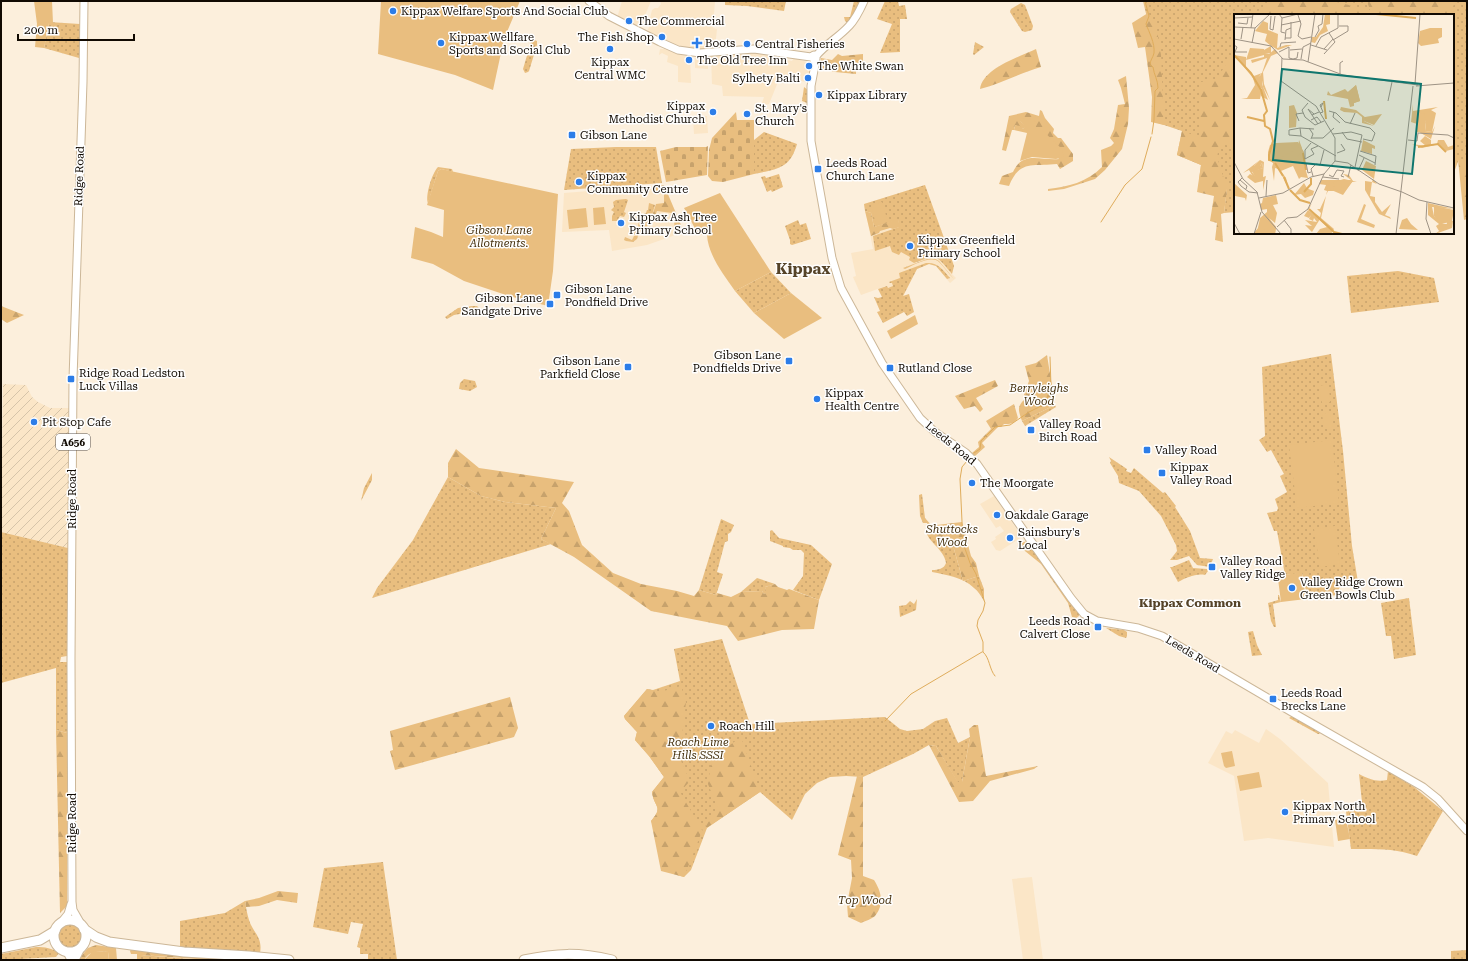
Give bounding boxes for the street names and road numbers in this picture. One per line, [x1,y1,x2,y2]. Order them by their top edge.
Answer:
street label: Ridge Road [72,146,87,206]
street label: Leeds Road [923,419,979,468]
road number: A656 [56,434,90,450]
street label: Ridge Road [66,469,79,529]
street label: Leeds Road [1163,633,1222,676]
street label: Ridge Road [66,793,79,853]

